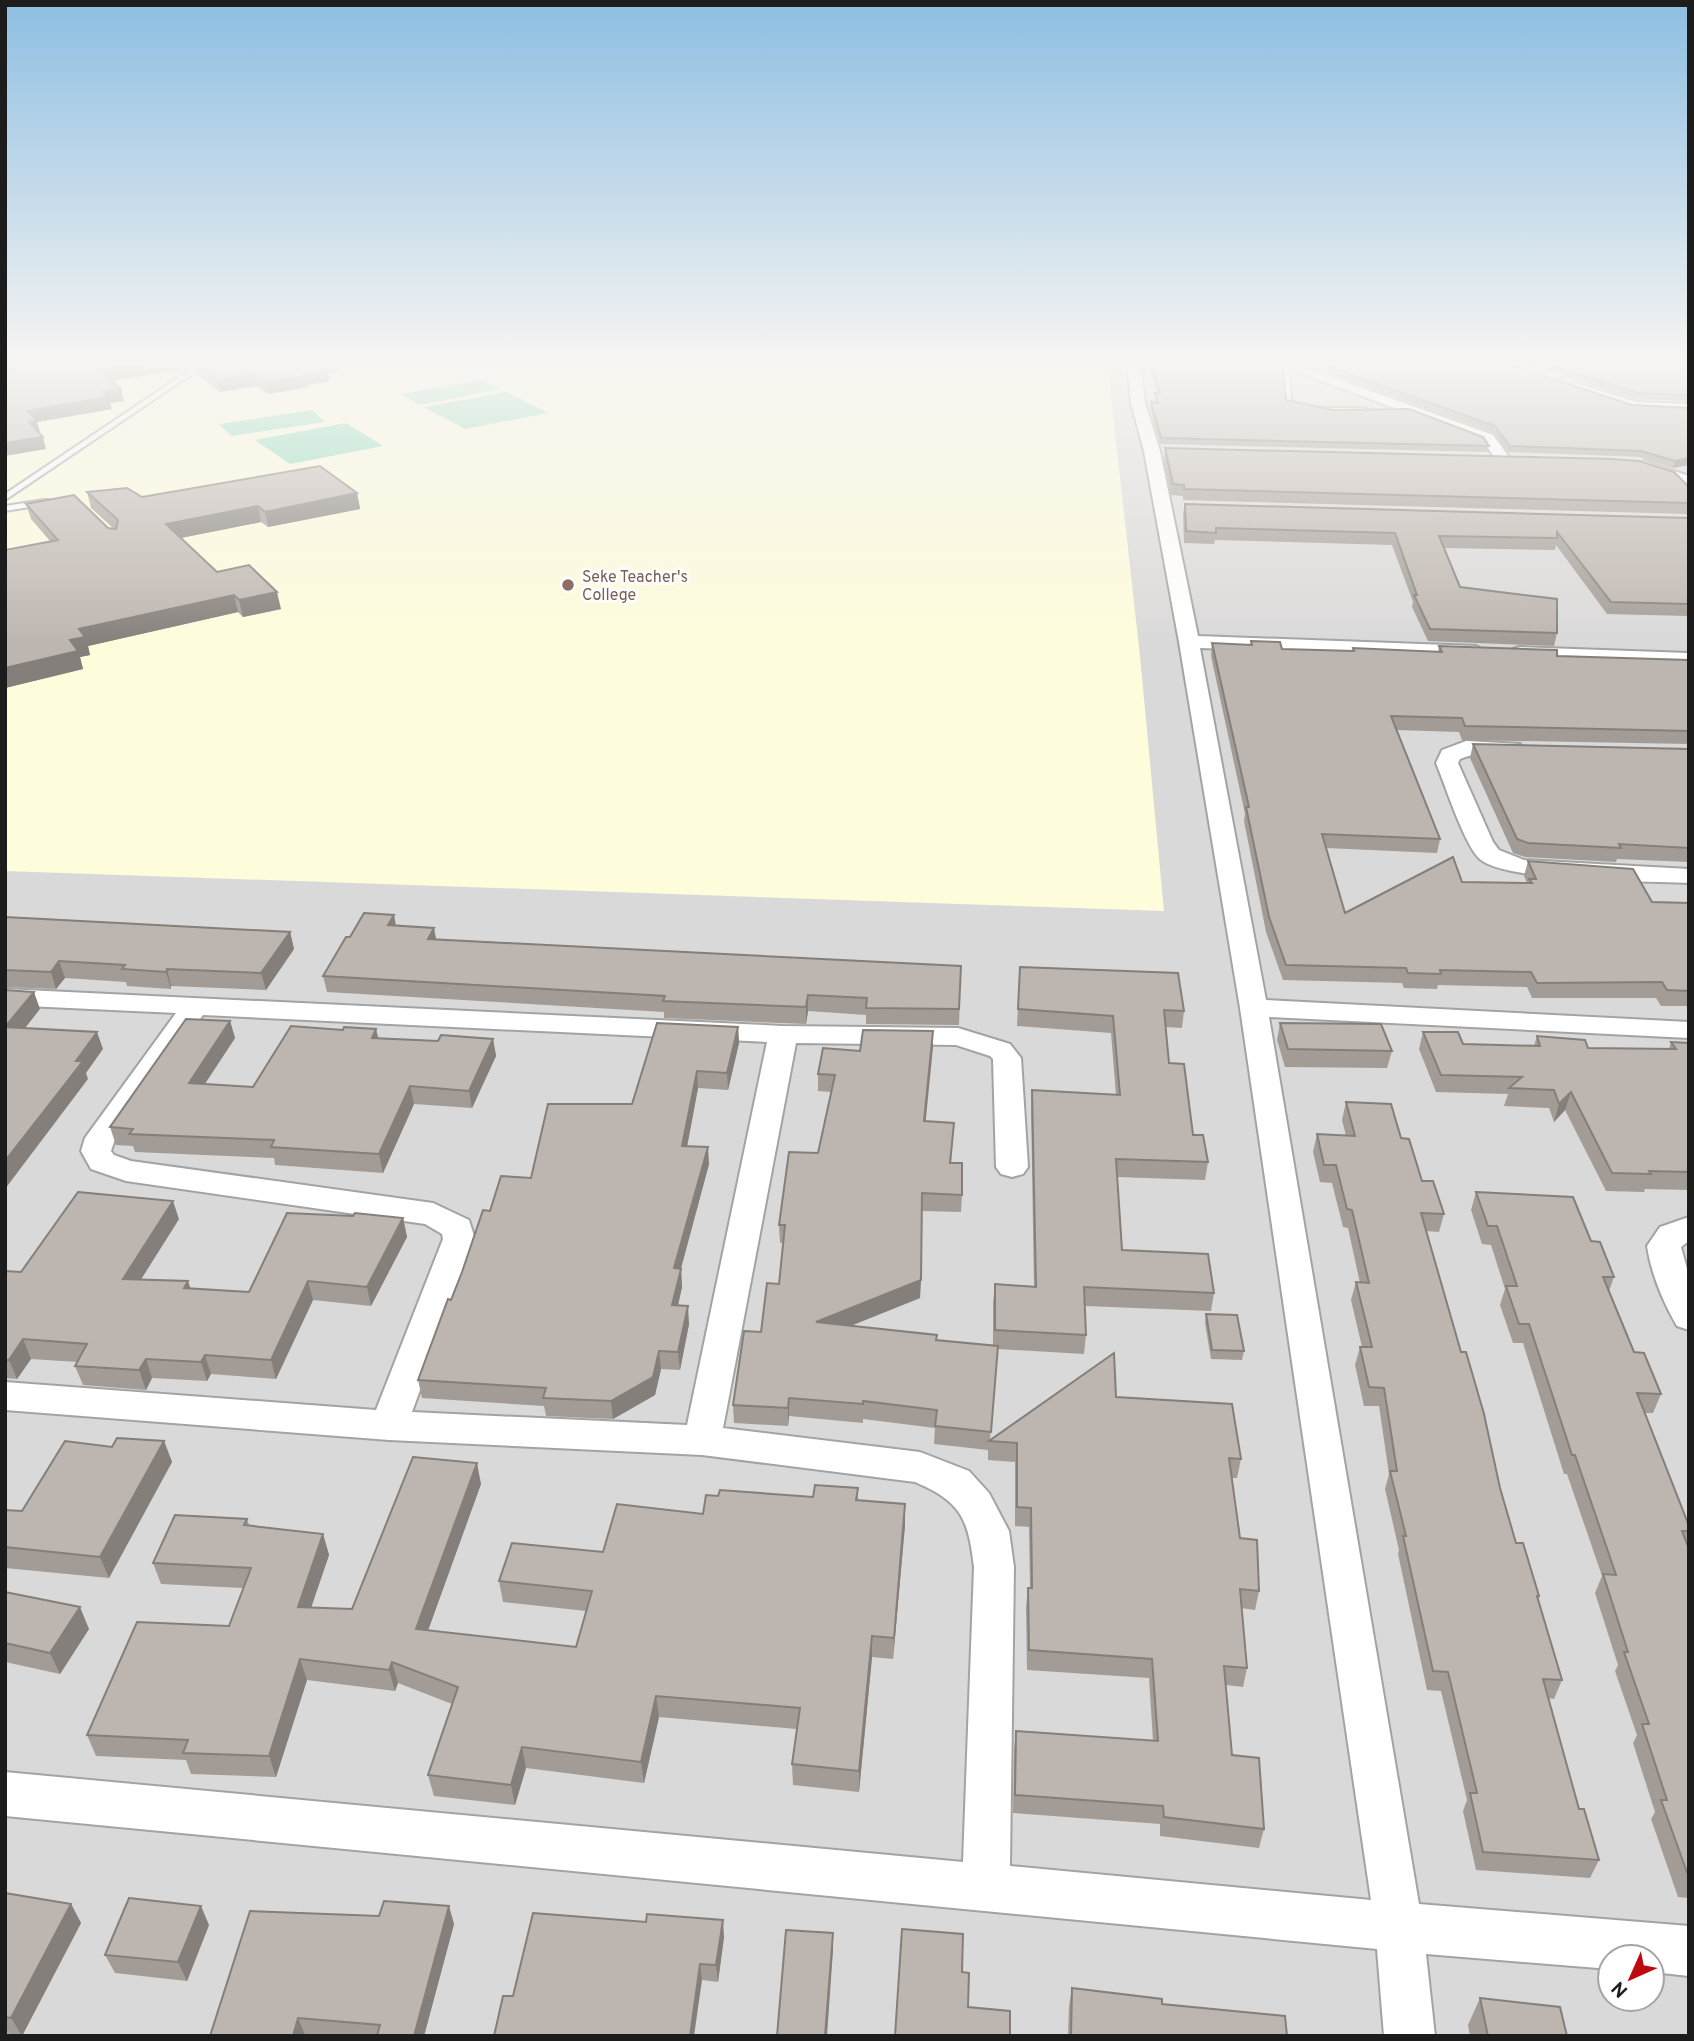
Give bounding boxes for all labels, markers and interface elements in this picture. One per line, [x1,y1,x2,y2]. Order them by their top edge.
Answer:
place label: Seke Teacher's College [582,568,688,606]
marker: Seke Teacher's College [560,577,576,593]
north arrow [1596,1943,1666,2013]
text: N [1607,1975,1634,2002]

